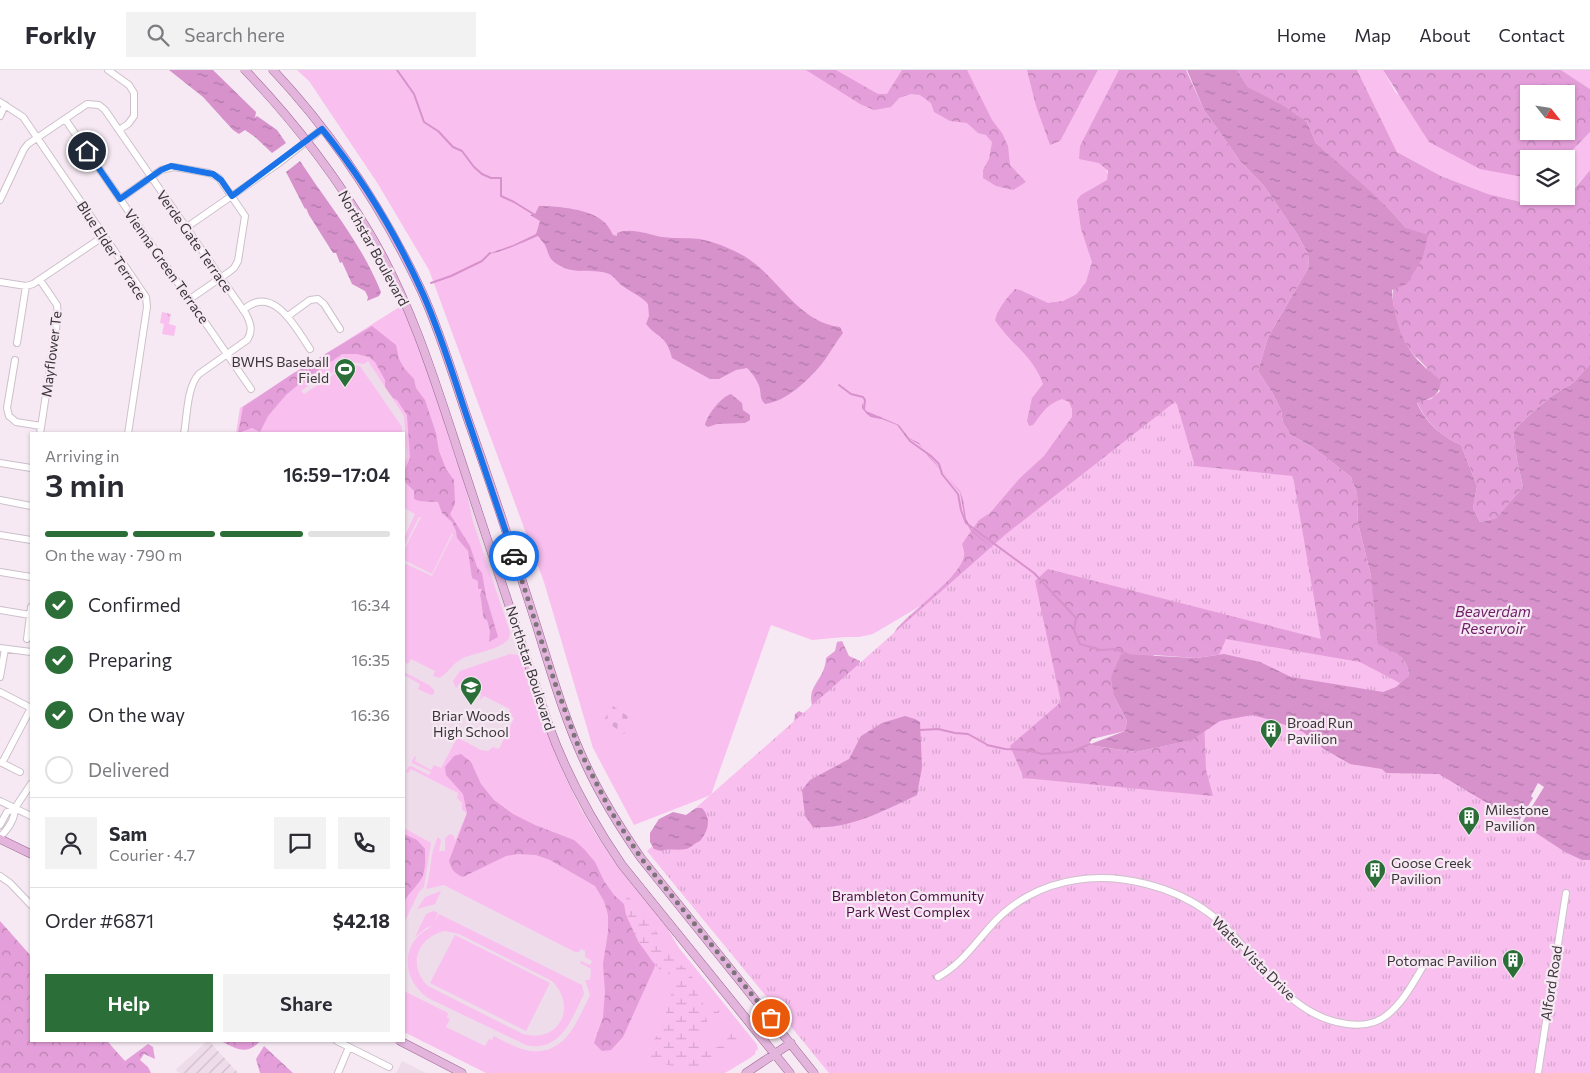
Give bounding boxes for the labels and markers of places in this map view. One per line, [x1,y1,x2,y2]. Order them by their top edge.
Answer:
pin [66,130,108,172]
place label: BWHS Baseball Field [232,353,329,386]
sports icon: BWHS Baseball Field [333,357,357,388]
school or university icon: Briar Woods High School [459,675,483,706]
place label: Briar Woods High School [432,707,510,740]
place label: Broad Run Pavilion [1287,714,1353,747]
building icon: Broad Run Pavilion [1259,718,1283,749]
place label: Milestone Pavilion [1485,801,1549,834]
building icon: Milestone Pavilion [1457,805,1481,836]
place label: Goose Creek Pavilion [1391,854,1472,887]
building icon: Goose Creek Pavilion [1363,858,1387,889]
building icon: Potomac Pavilion [1501,948,1525,979]
place label: Potomac Pavilion [1387,952,1497,969]
pin [750,997,792,1039]

